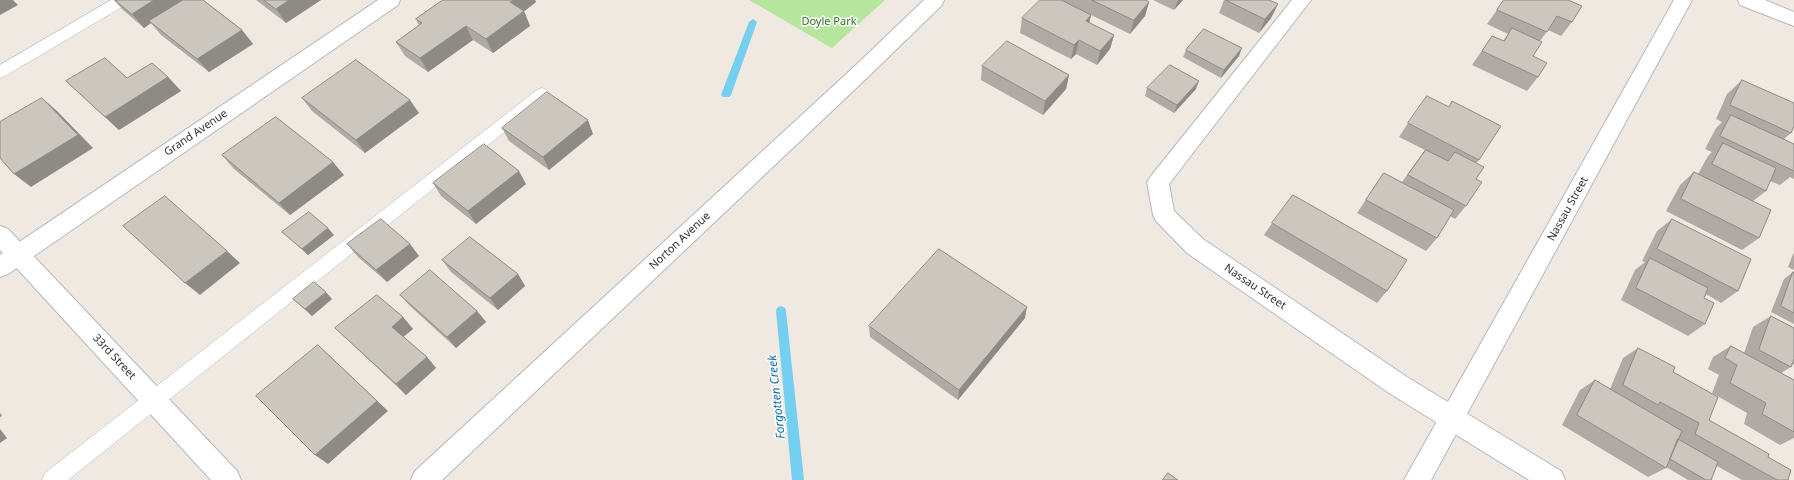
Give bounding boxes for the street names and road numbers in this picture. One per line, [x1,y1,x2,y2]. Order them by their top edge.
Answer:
street label: Grand Avenue [162,107,230,159]
street label: Nassau Street [1545,174,1591,244]
street label: Norton Avenue [647,209,713,273]
street label: Nassau Street [1222,262,1288,312]
street label: 33rd Street [90,332,138,382]

